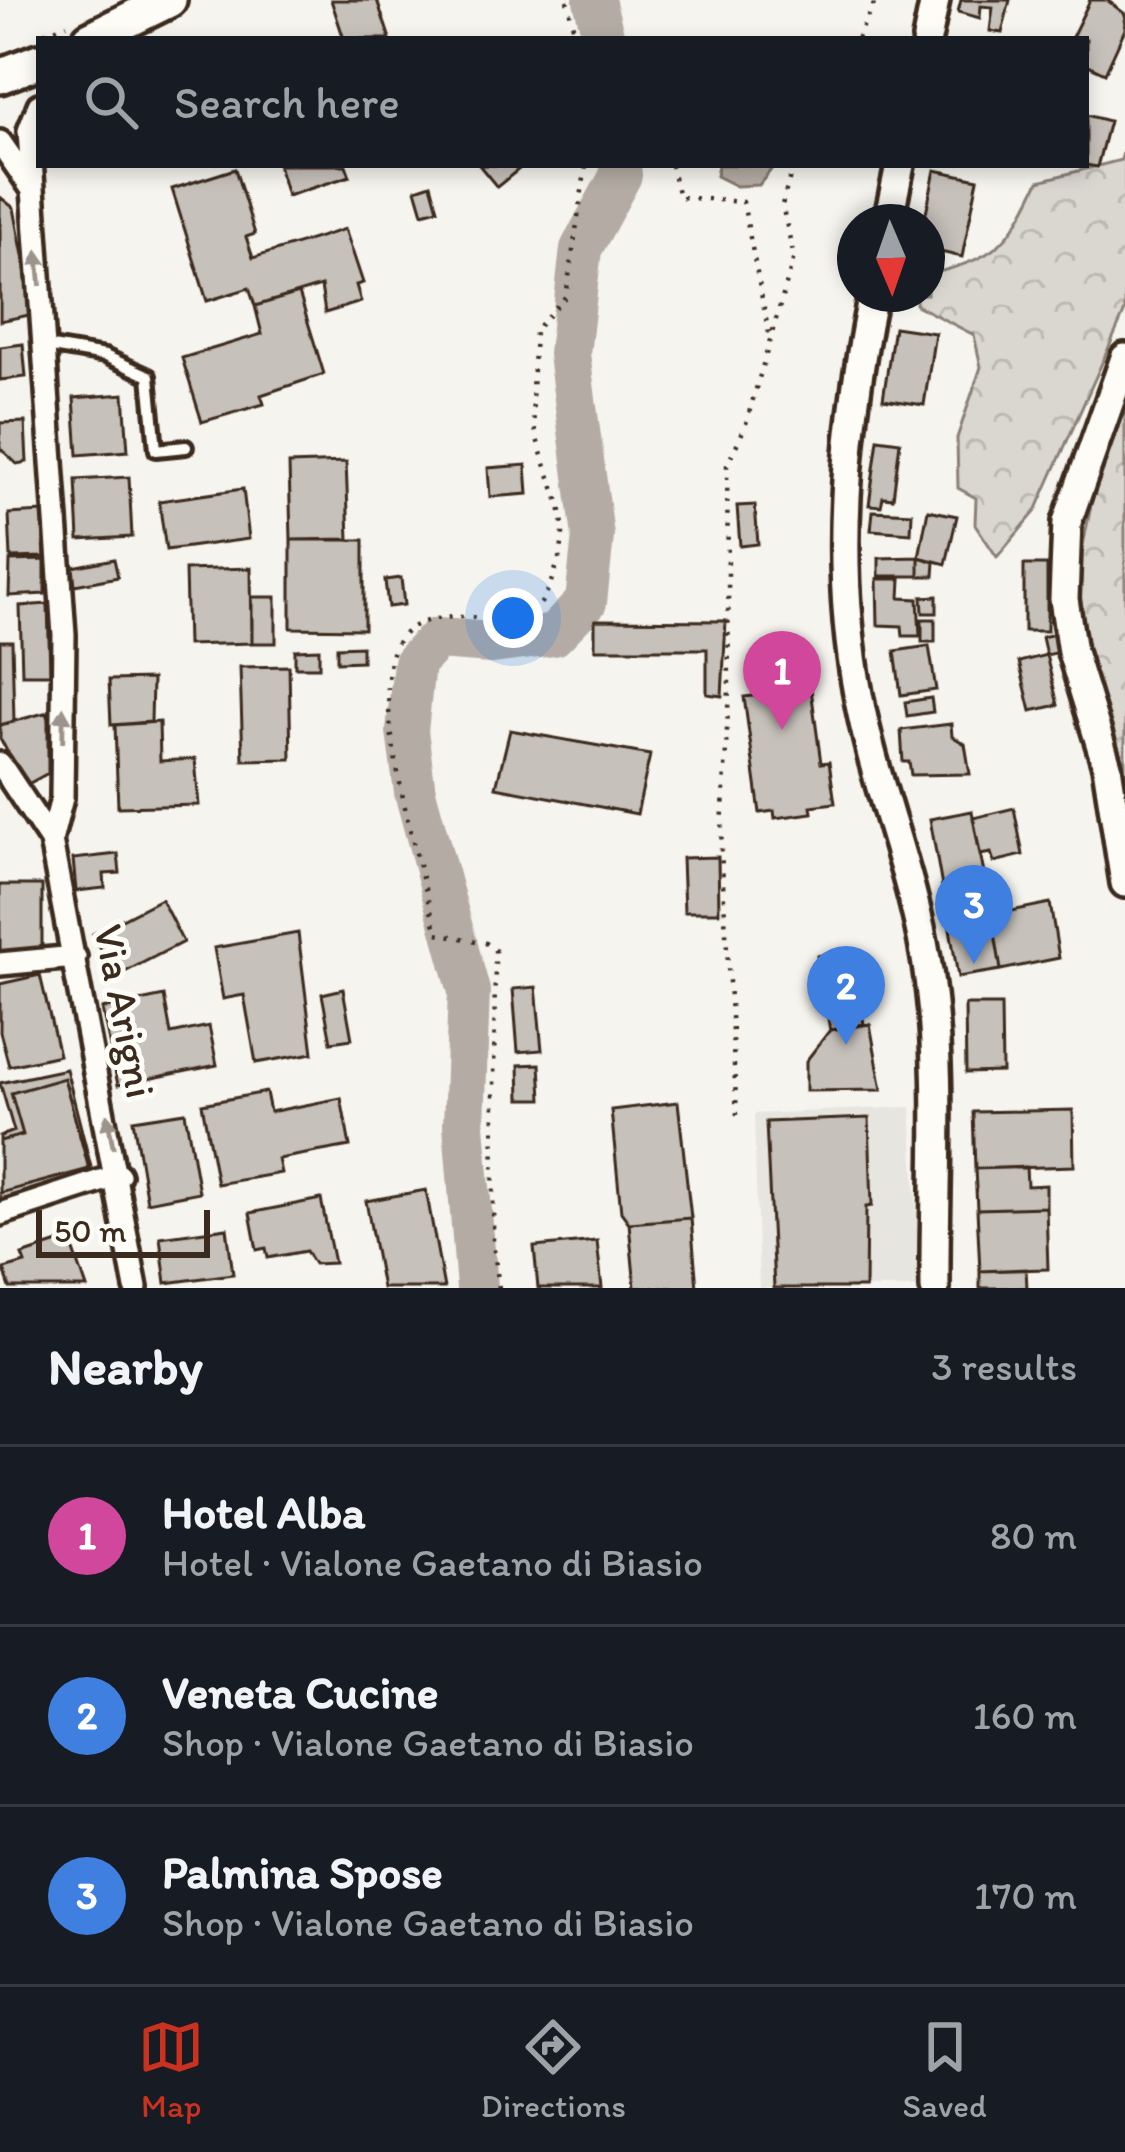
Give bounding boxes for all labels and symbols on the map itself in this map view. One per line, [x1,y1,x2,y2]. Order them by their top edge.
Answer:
north arrow [837,204,945,312]
one-way arrow [30,249,49,287]
your location [483,588,543,648]
pin: 1 [743,631,821,730]
one-way arrow [53,705,72,743]
pin: 3 [935,865,1013,964]
street label: Via Arigni [83,920,167,1102]
pin: 2 [807,946,885,1045]
one-way arrow [100,1112,119,1150]
scale bar [36,1204,210,1257]

